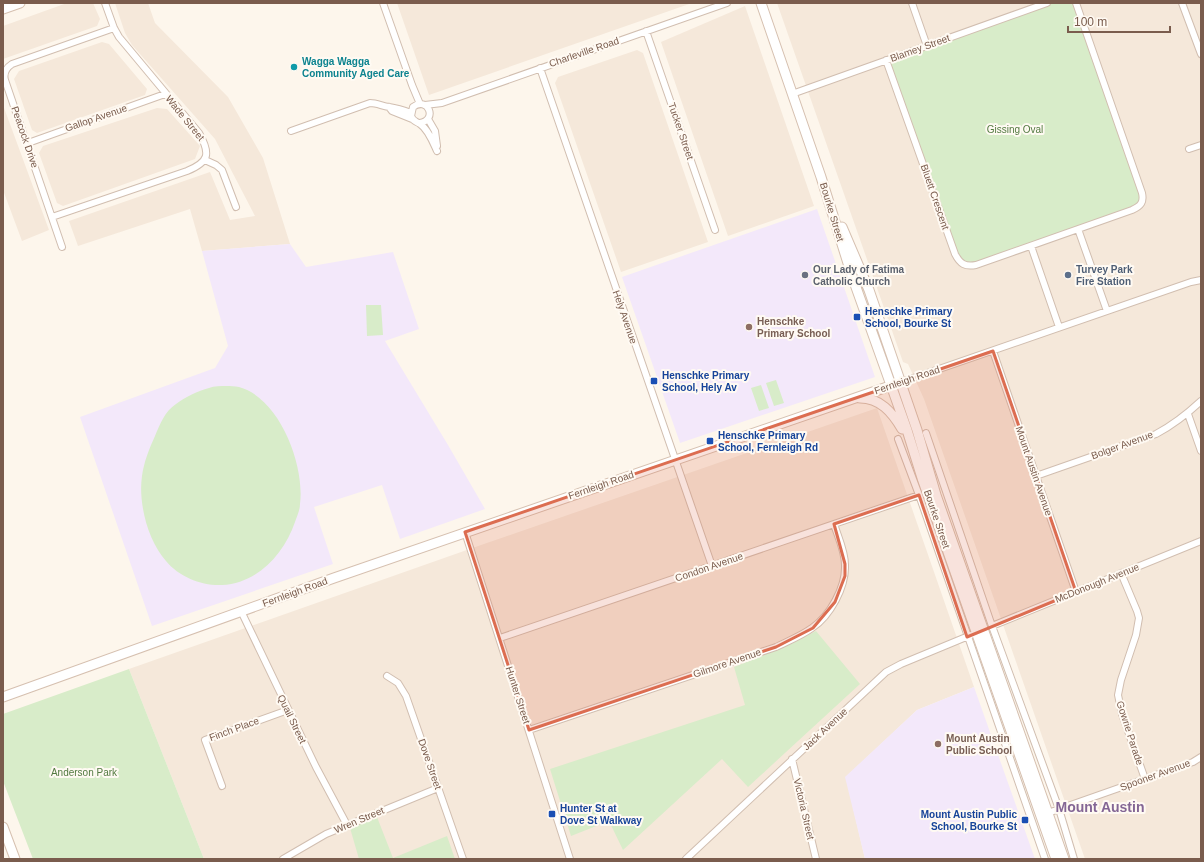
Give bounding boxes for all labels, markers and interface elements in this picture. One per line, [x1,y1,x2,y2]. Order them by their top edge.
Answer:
scale bar [1068,8,1170,34]
text: 100 m [1074,15,1107,29]
street label: Blamey Street [889,32,952,64]
street label: Charleville Road [548,35,620,69]
place label: Wagga Wagga Community Aged Care [302,56,410,79]
marker: Wagga Wagga Community Aged Care [289,62,299,72]
street label: Wade Street [163,93,207,143]
street label: Tucker Street [666,101,696,161]
street label: Gallop Avenue [64,102,129,134]
street label: Peacock Drive [9,105,41,170]
park label: Gissing Oval [987,124,1043,135]
street label: Bluett Crescent [919,163,951,231]
street label: Bourke Street [818,181,846,243]
place label: Our Lady of Fatima Catholic Church [813,264,905,287]
place label: Turvey Park Fire Station [1076,264,1133,287]
marker: Our Lady of Fatima Catholic Church [800,270,810,280]
marker: Turvey Park Fire Station [1063,270,1073,280]
street label: Hely Avenue [611,289,639,346]
place label: Henschke Primary School, Bourke St [865,306,953,329]
marker: Henschke Primary School, Bourke St [852,312,862,322]
place label: Henschke Primary School [757,316,831,339]
marker: Henschke Primary School [744,322,754,332]
street label: Fernleigh Road [873,364,941,396]
place label: Henschke Primary School, Hely Av [662,370,750,393]
marker: Henschke Primary School, Hely Av [649,376,659,386]
street label: Mount Austin Avenue [1014,425,1055,518]
street label: Bolger Avenue [1090,429,1155,461]
place label: Henschke Primary School, Fernleigh Rd [718,430,818,453]
marker: Henschke Primary School, Fernleigh Rd [705,436,715,446]
street label: Fernleigh Road [567,469,635,501]
street label: Bourke Street [922,488,952,550]
street label: Condon Avenue [674,550,745,584]
street label: McDonough Avenue [1053,561,1141,605]
street label: Fernleigh Road [261,575,329,609]
street label: Gilmore Avenue [692,646,763,680]
street label: Hunter Street [504,665,532,725]
street label: Quail Street [275,693,309,745]
street label: Gowrie Parade [1114,700,1146,767]
street label: Jack Avenue [801,705,850,752]
street label: Finch Place [208,715,261,743]
place label: Mount Austin Public School [946,733,1012,756]
street label: Dove Street [416,737,444,791]
marker: Mount Austin Public School [933,739,943,749]
street label: Spooner Avenue [1118,757,1192,793]
park label: Anderson Park [51,767,118,778]
street label: Victoria Street [792,777,816,841]
district label: Mount Austin [1056,799,1144,815]
place label: Hunter St at Dove St Walkway [560,803,642,826]
street label: Wren Street [332,804,386,835]
marker: Hunter St at Dove St Walkway [547,809,557,819]
place label: Mount Austin Public School, Bourke St [921,809,1018,832]
marker: Mount Austin Public School, Bourke St [1020,815,1030,825]

